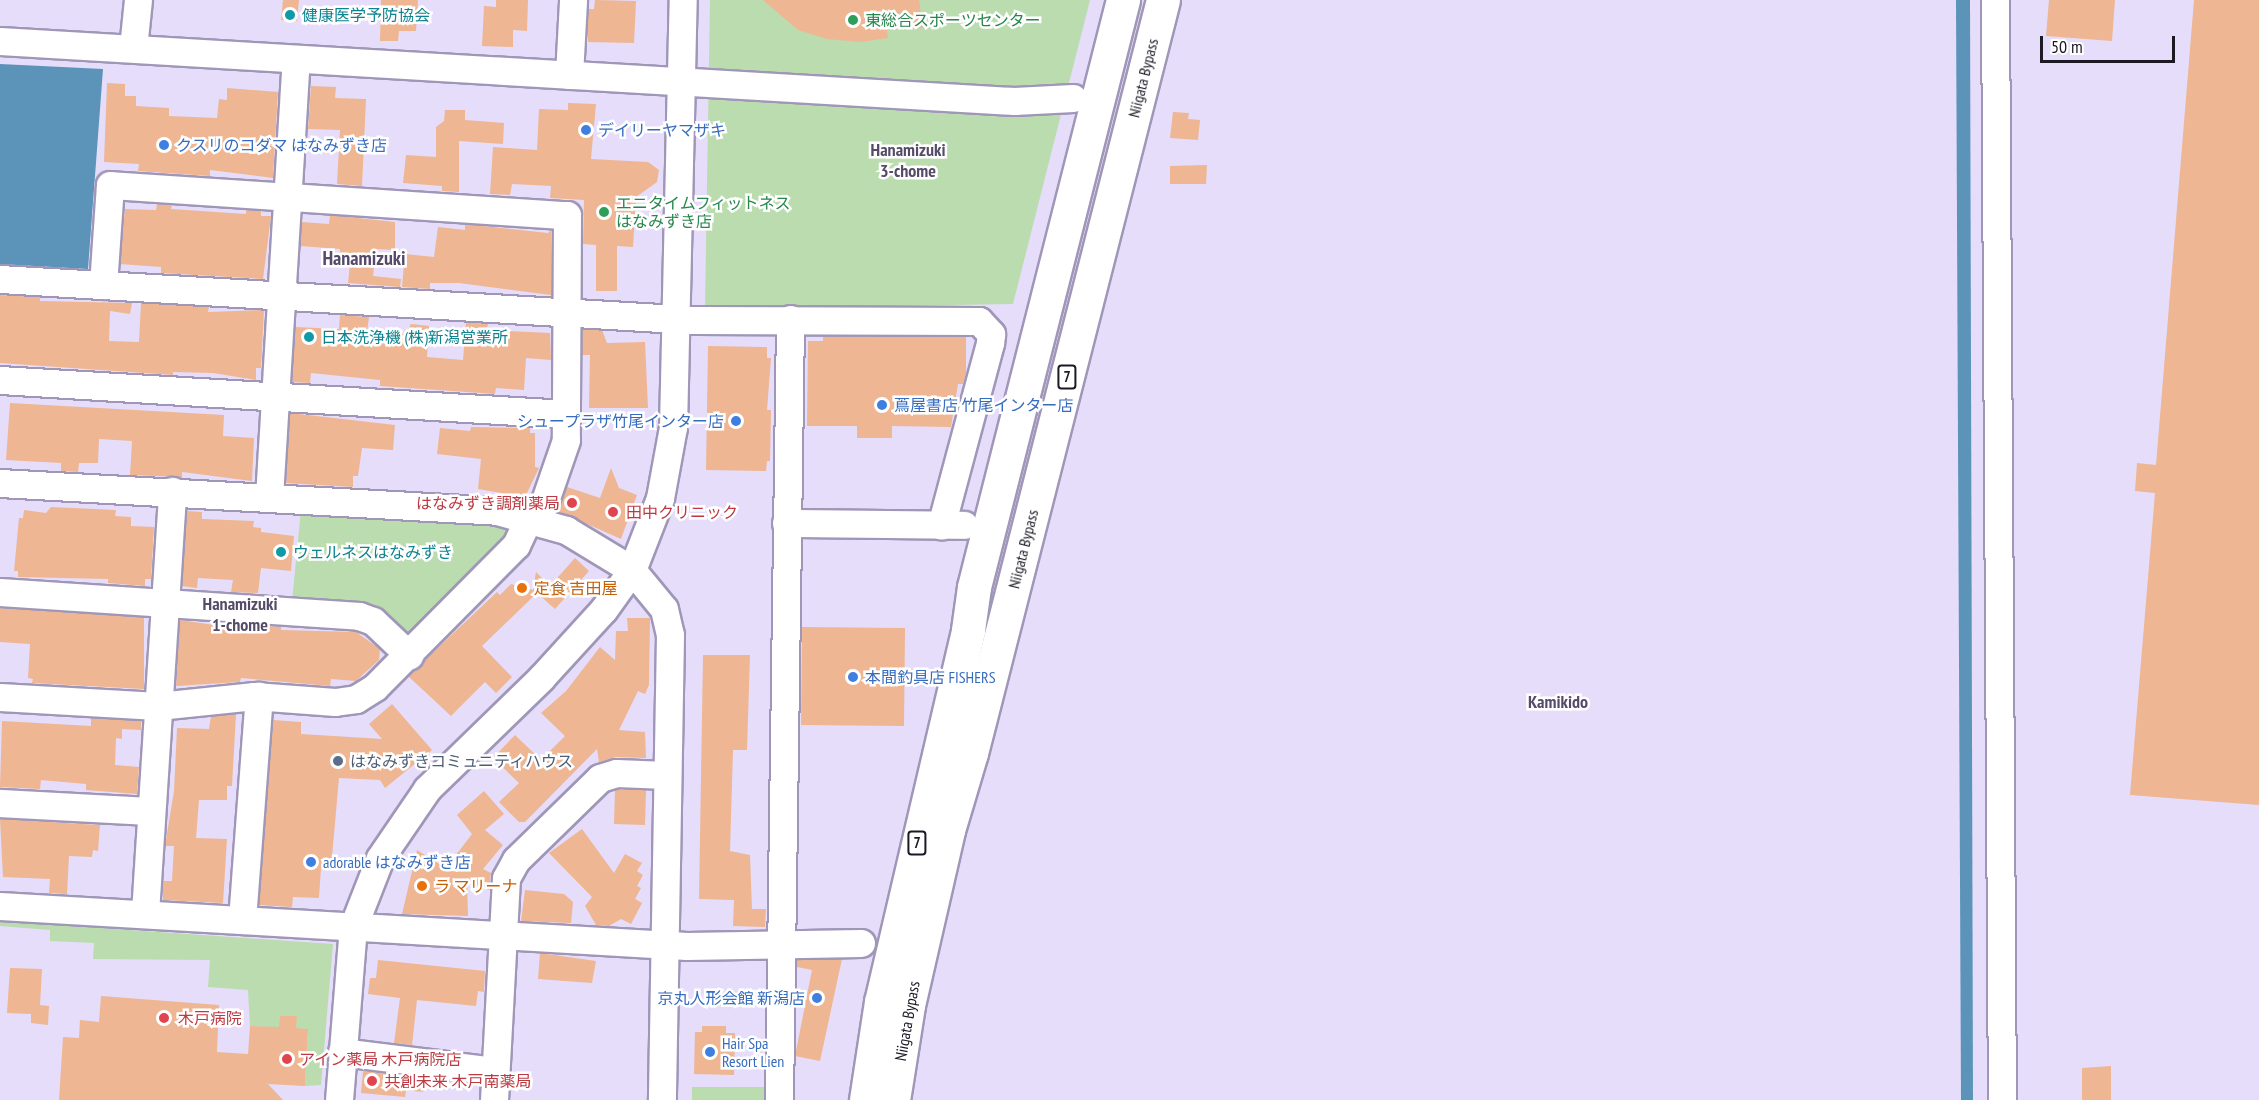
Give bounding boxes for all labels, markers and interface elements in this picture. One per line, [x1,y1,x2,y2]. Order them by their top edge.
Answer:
place label: 健康医学予防協会 [302,5,430,25]
marker: 健康医学予防協会 [283,8,297,22]
place label: 東総合スポーツセンター [865,10,1041,30]
marker: 東総合スポーツセンター [846,13,860,27]
scale bar [2043,24,2178,62]
text: 50 m [2051,35,2083,58]
street label: Niigata Bypass [1124,36,1162,120]
place label: デイリーヤマザキ [598,120,726,140]
marker: デイリーヤマザキ [579,123,593,137]
place label: クスリのコダマ はなみずき店 [176,135,387,155]
marker: クスリのコダマ はなみずき店 [157,138,171,152]
district label: Hanamizuki 3-chome [871,140,945,182]
place label: エニタイムフィットネス はなみずき店 [616,193,792,231]
marker: エニタイムフィットネス はなみずき店 [597,205,611,219]
district label: Hanamizuki [322,246,406,270]
place label: 日本洗浄機 (株)新潟営業所 [321,327,508,347]
marker: 日本洗浄機 (株)新潟営業所 [302,330,316,344]
road number: 7 [1056,365,1078,389]
place label: 蔦屋書店 竹尾インター店 [894,395,1073,415]
marker: 蔦屋書店 竹尾インター店 [875,398,889,412]
place label: シュープラザ竹尾インター店 [516,411,724,431]
marker: シュープラザ竹尾インター店 [729,414,743,428]
place label: はなみずき調剤薬局 [416,493,560,513]
marker: はなみずき調剤薬局 [565,496,579,510]
place label: 田中クリニック [626,502,738,522]
marker: 田中クリニック [604,503,622,521]
street label: Niigata Bypass [1004,507,1042,591]
place label: ウェルネスはなみずき [293,542,453,562]
marker: ウェルネスはなみずき [274,545,288,559]
place label: 定食 吉田屋 [534,578,617,598]
marker: 定食 吉田屋 [515,581,529,595]
district label: Hanamizuki 1-chome [203,594,277,636]
place label: 本間釣具店 FISHERS [865,667,996,687]
marker: 本間釣具店 FISHERS [846,670,860,684]
district label: Kamikido [1528,691,1588,713]
place label: はなみずきコミュニティハウス [350,751,574,771]
marker: はなみずきコミュニティハウス [331,754,345,768]
road number: 7 [906,831,928,855]
place label: adorable はなみずき店 [323,852,471,872]
marker: adorable はなみずき店 [304,855,318,869]
place label: ラ マリーナ [434,876,517,896]
marker: ラ マリーナ [415,879,429,893]
street label: Niigata Bypass [891,980,923,1062]
place label: 京丸人形会館 新潟店 [658,988,805,1008]
marker: 京丸人形会館 新潟店 [810,991,824,1005]
place label: 木戸病院 [178,1008,242,1028]
marker: 木戸病院 [155,1009,173,1027]
place label: Hair Spa Resort Lien [722,1033,784,1071]
marker: Hair Spa Resort Lien [703,1045,717,1059]
place label: アイン薬局 木戸病院店 [299,1049,462,1069]
marker: アイン薬局 木戸病院店 [280,1052,294,1066]
place label: 共創未来 木戸南薬局 [384,1071,531,1091]
marker: 共創未来 木戸南薬局 [365,1074,379,1088]

